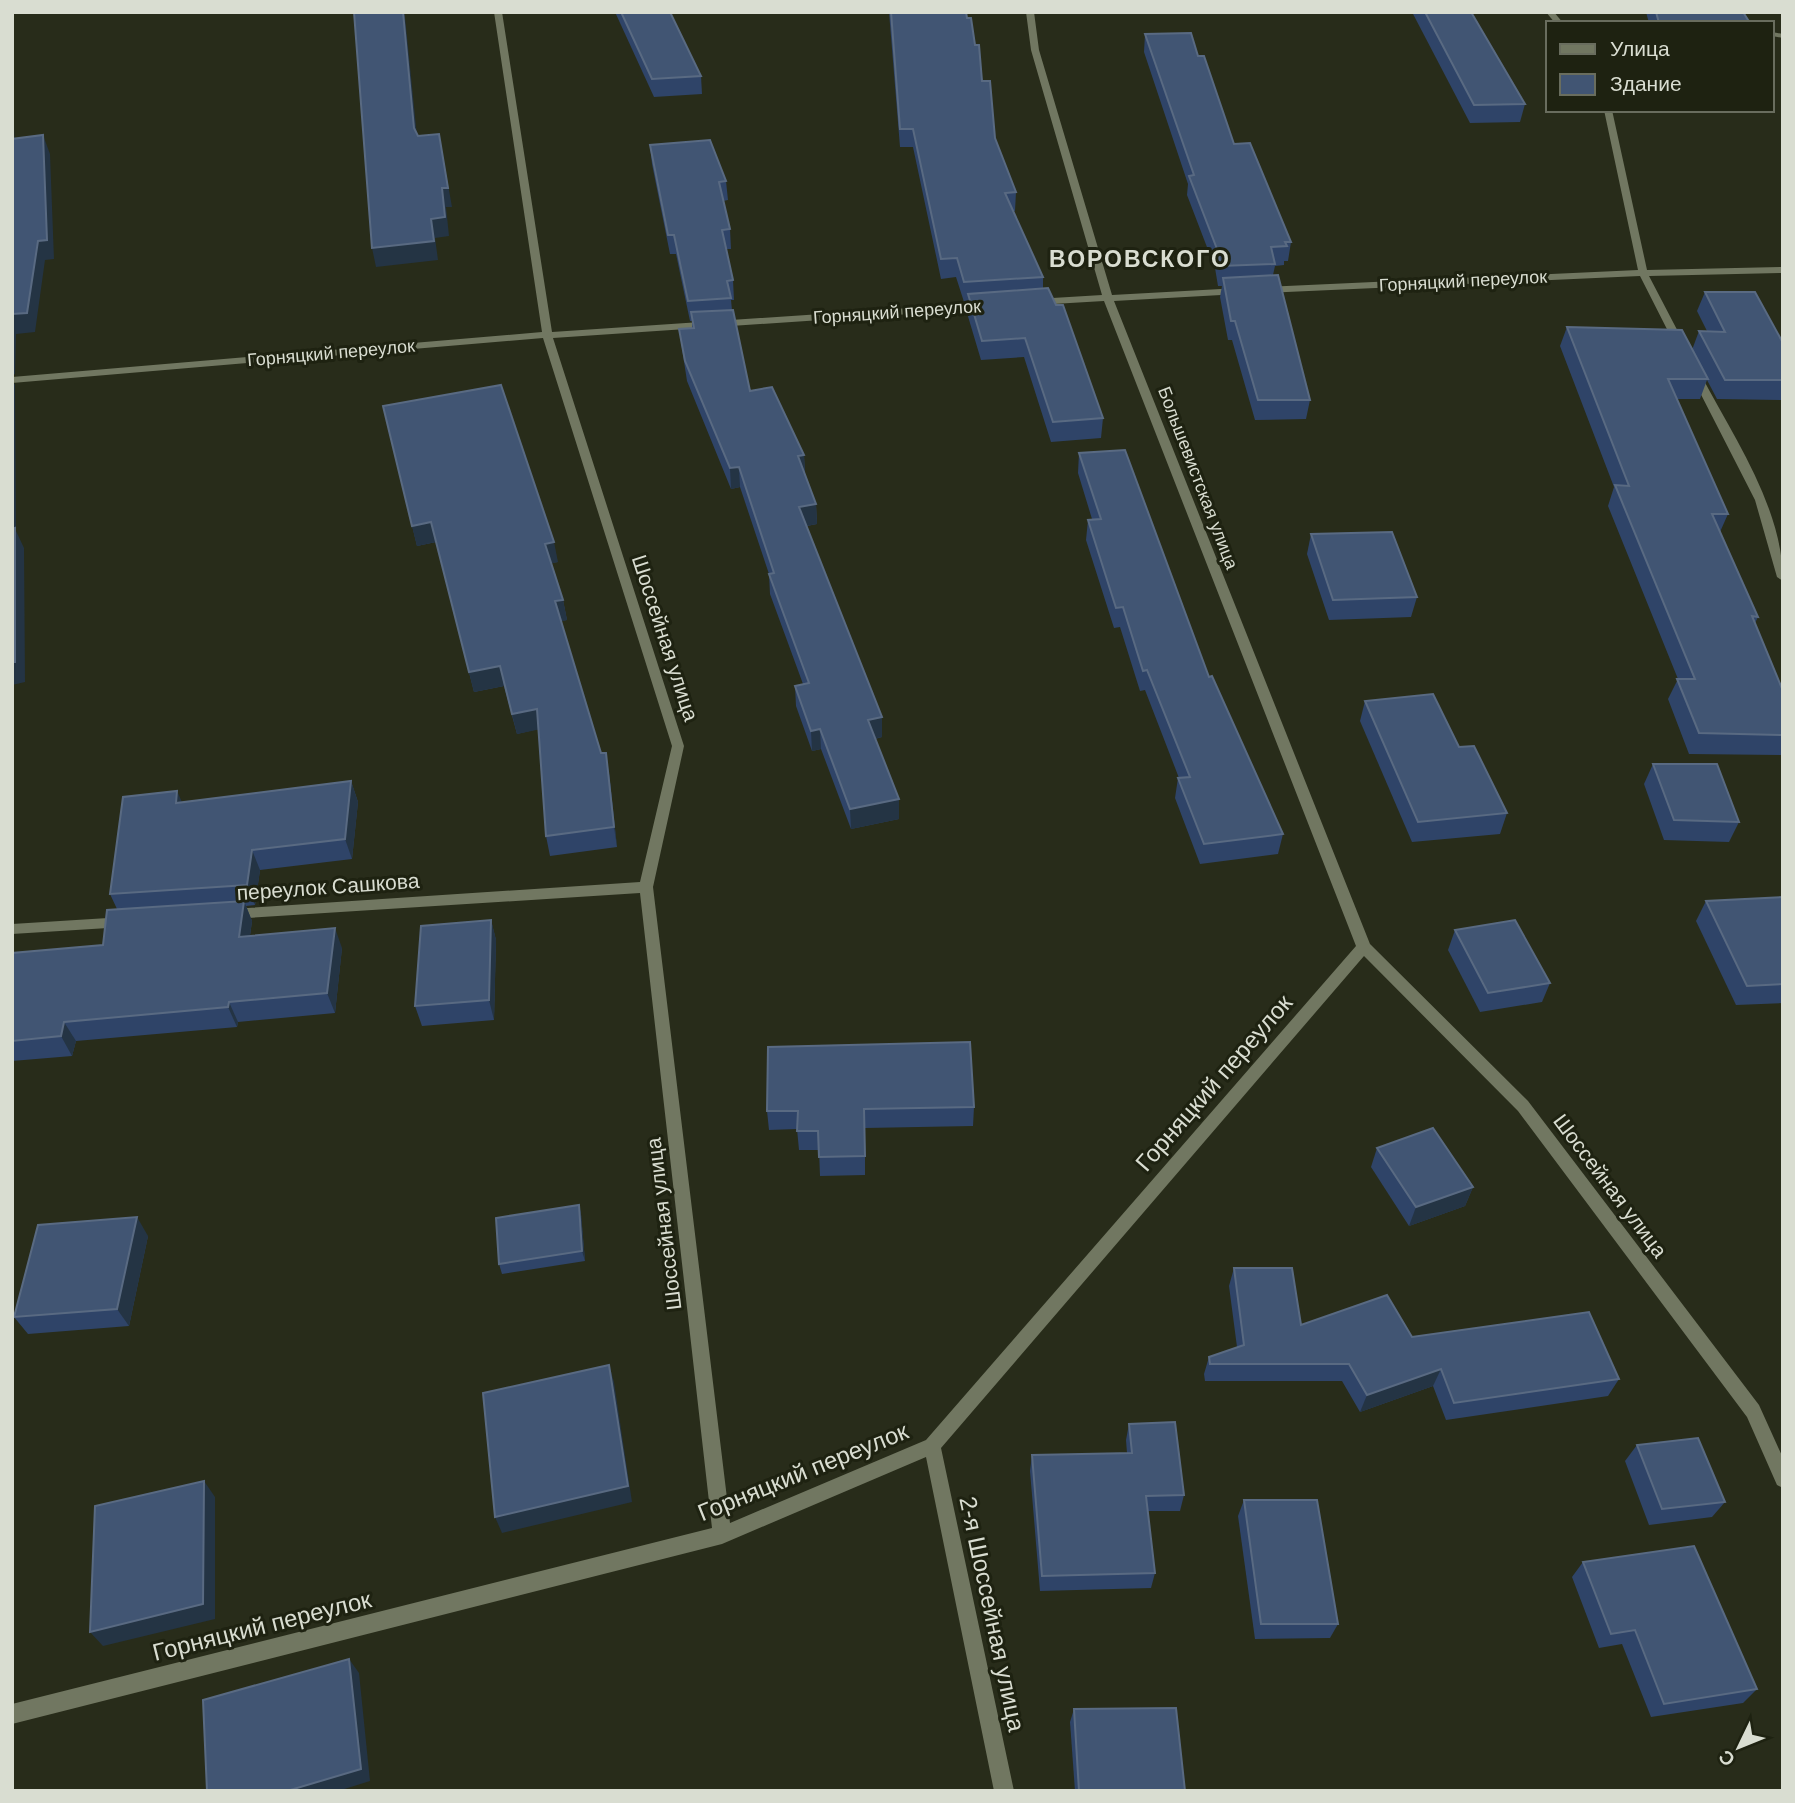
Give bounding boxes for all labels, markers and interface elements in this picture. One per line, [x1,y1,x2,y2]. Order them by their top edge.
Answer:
legend [1546,21,1774,112]
text: Улица [1610,37,1670,60]
text: Здание [1610,72,1682,95]
district label: ВОРОВСКОГО [1049,246,1231,272]
street label: Горняцкий переулок [1378,267,1548,295]
street label: Горняцкий переулок [812,296,982,328]
street label: Горняцкий переулок [246,336,416,370]
street label: Большевистская улица [1154,384,1242,573]
street label: Шоссейная улица [628,552,703,724]
street label: переулок Сашкова [236,869,420,904]
street label: Горняцкий переулок [1130,989,1298,1176]
street label: Шоссейная улица [1549,1109,1672,1262]
street label: Шоссейная улица [641,1136,685,1312]
street label: Горняцкий переулок [694,1417,912,1526]
street label: 2-я Шоссейная улица [954,1494,1031,1734]
street label: Горняцкий переулок [150,1585,375,1666]
north arrow [1704,1712,1774,1782]
text: С [1714,1746,1739,1770]

